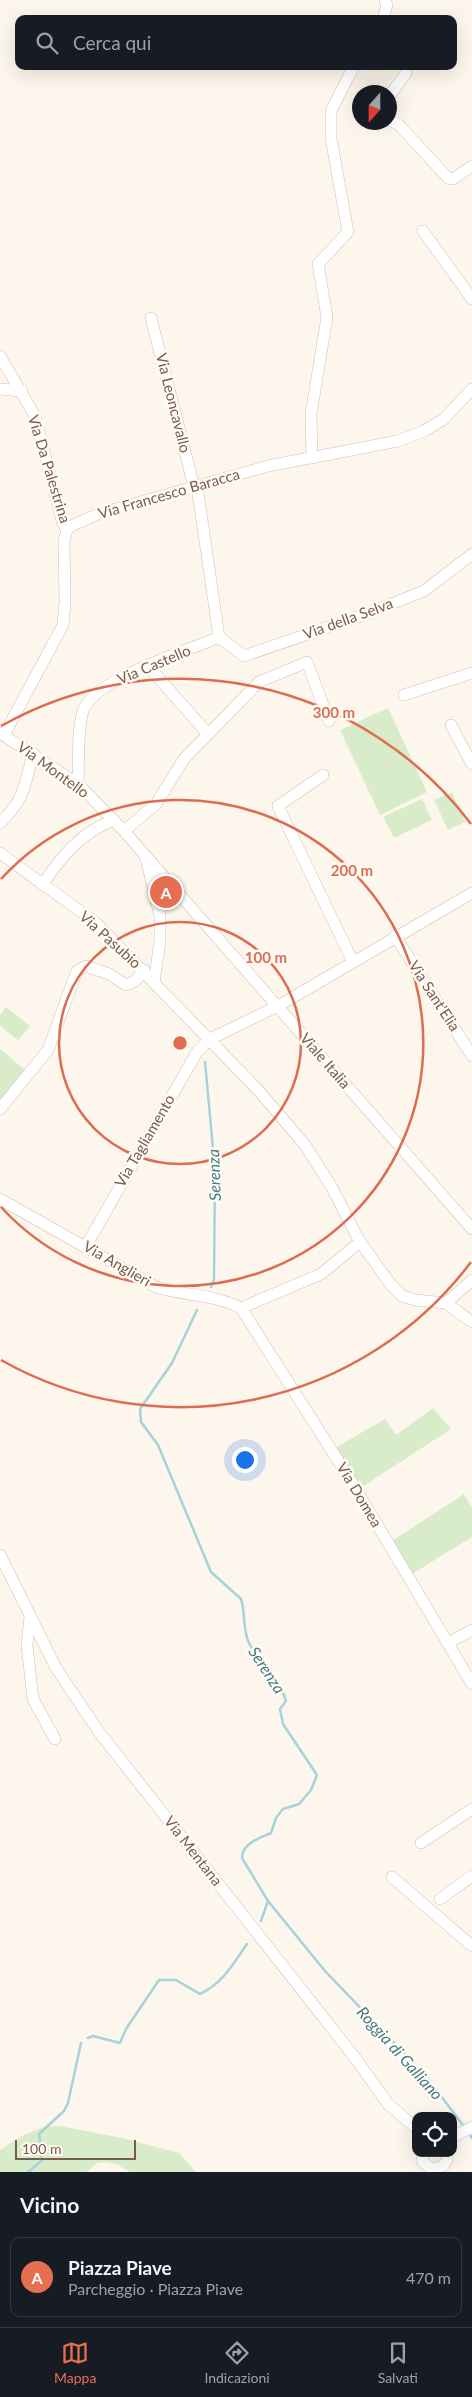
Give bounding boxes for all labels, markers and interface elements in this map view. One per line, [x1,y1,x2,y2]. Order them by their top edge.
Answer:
search box [15,15,457,70]
icon: search [33,29,61,57]
text: Cerca qui [73,31,151,54]
north arrow [352,85,397,130]
street label: Via Leoncavallo [153,351,195,454]
street label: Via Da Palestrina [25,413,75,525]
street label: Via Francesco Baracca [96,464,242,522]
street label: Via della Selva [300,593,395,643]
street label: Via Castello [114,641,193,688]
text: 300 m [313,703,355,721]
street label: Via Montello [14,737,93,801]
text: 200 m [331,861,373,879]
pin: A [150,873,182,911]
street label: Via Pasubio [76,907,145,972]
text: 100 m [245,948,287,966]
street label: Via Sant'Elia [405,957,464,1034]
street label: Viale Italia [297,1029,355,1092]
centre of rings [171,1034,189,1052]
street label: Via Tagliamento [110,1091,178,1190]
water label: Serenza [203,1149,224,1201]
street label: Via Anglieri [81,1237,154,1290]
your location [232,1447,258,1473]
street label: Via Domea [333,1459,386,1530]
water label: Serenza [245,1643,290,1697]
street label: Via Mentana [161,1812,227,1889]
water label: Roggia di Galliano [354,2002,447,2103]
map controls [412,2112,457,2157]
button: locate [412,2112,457,2157]
scale bar [15,2137,136,2160]
text: 100 m [22,2140,61,2157]
text: Vicino [20,2192,79,2217]
text: Piazza Piave [68,2256,172,2279]
text: A [31,2268,43,2287]
text: 470 m [406,2268,451,2287]
text: Parcheggio · Piazza Piave [68,2279,243,2298]
tab: Mappa [54,2339,96,2386]
tab: Indicazioni [204,2339,270,2386]
tab: Salvati [378,2339,418,2386]

